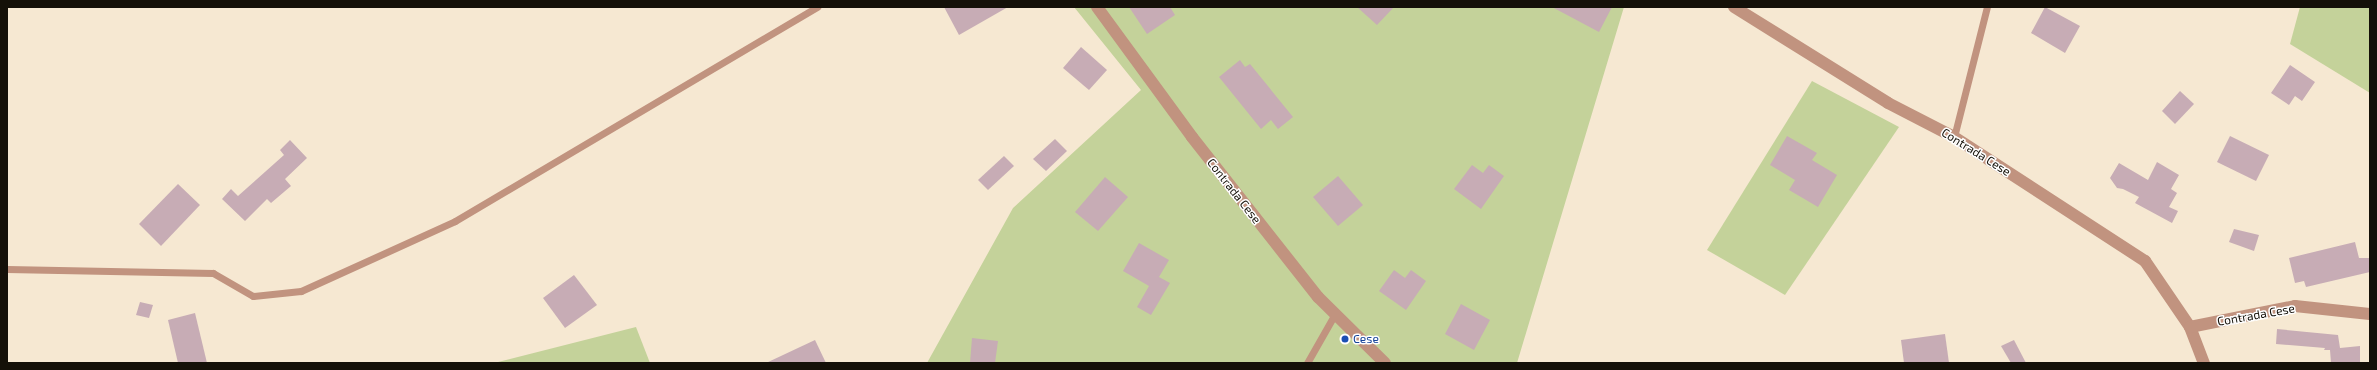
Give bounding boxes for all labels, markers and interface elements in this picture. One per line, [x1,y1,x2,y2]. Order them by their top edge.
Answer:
street label: Contrada Cese [1939,125,2013,179]
street label: Contrada Cese [1204,156,1264,226]
street label: Contrada Cese [2216,301,2296,329]
place label: Cese [1353,332,1379,346]
marker: Cese [1340,334,1350,344]

